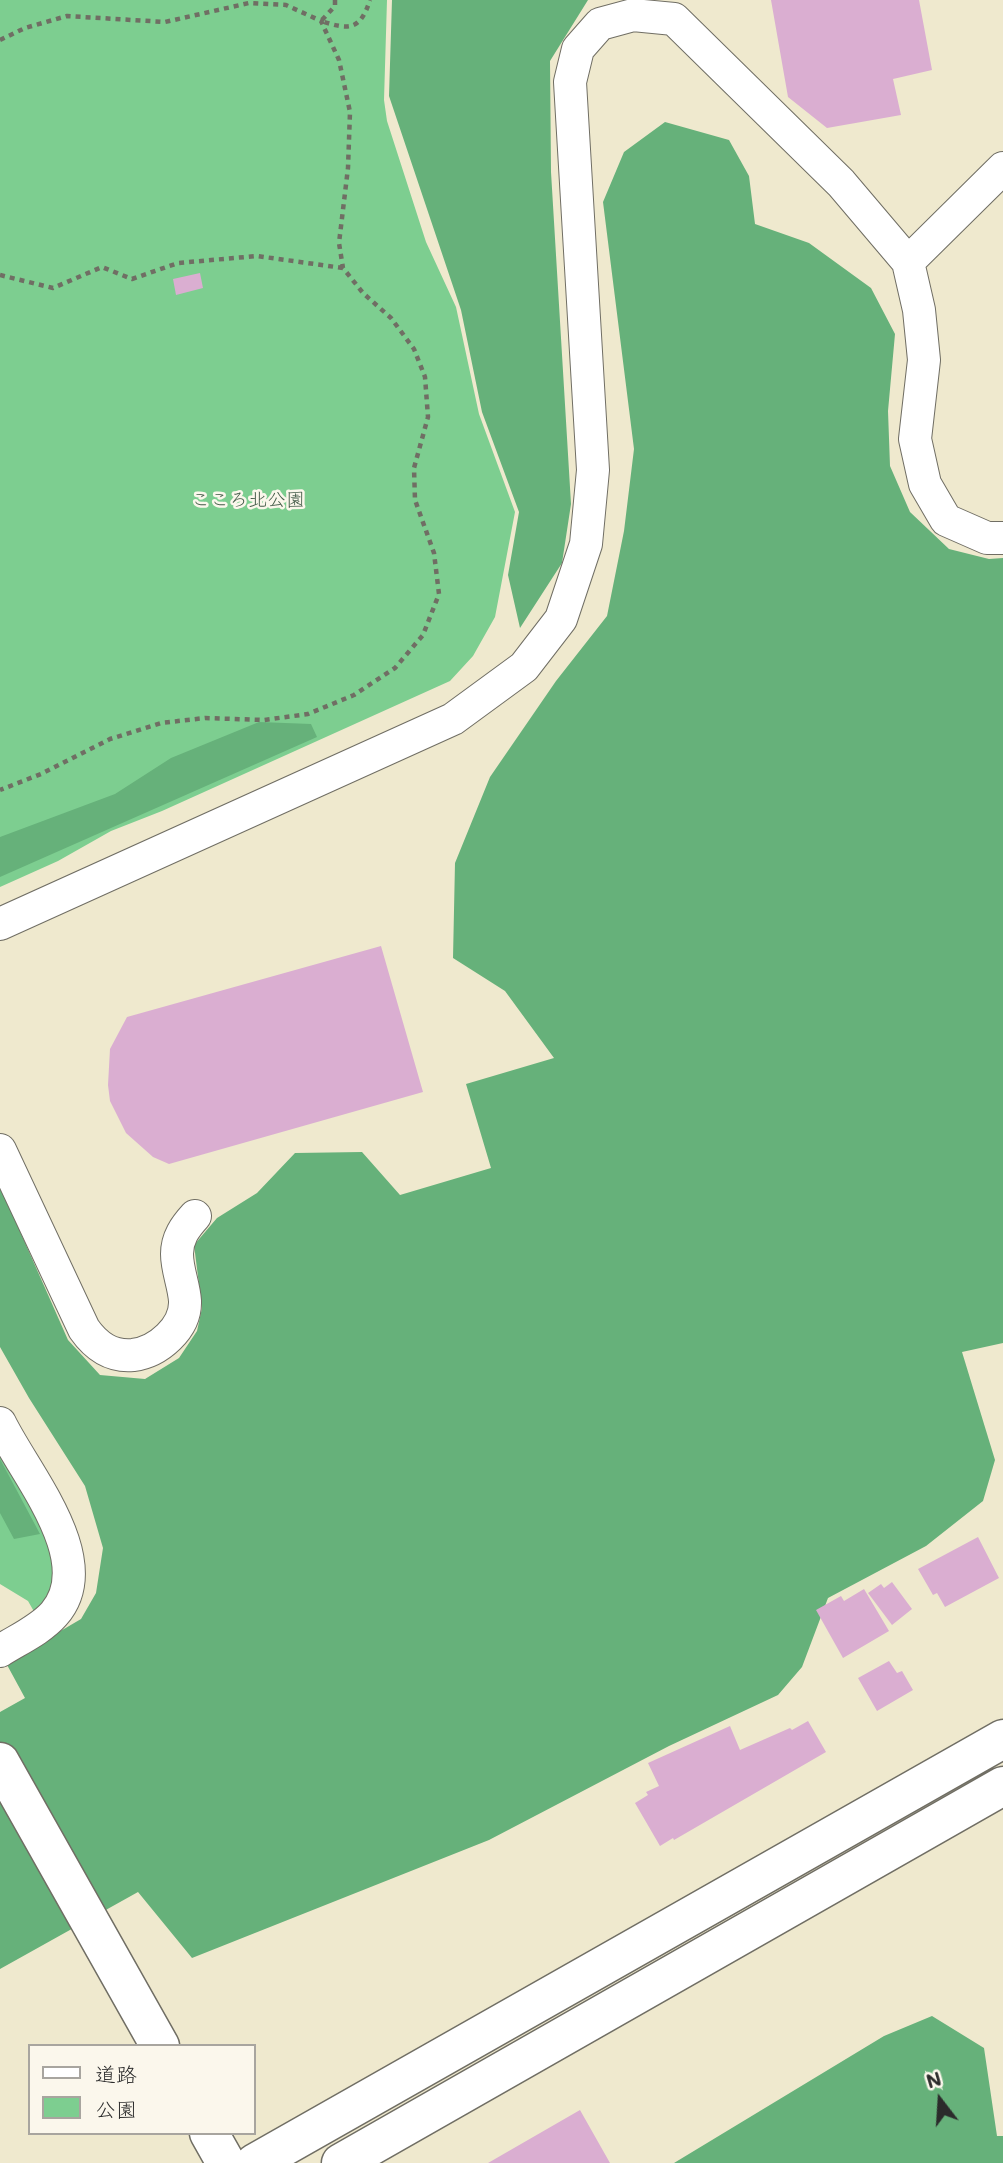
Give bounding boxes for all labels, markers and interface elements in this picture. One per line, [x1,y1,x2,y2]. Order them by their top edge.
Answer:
park label: こころ北公園 [191,489,305,511]
legend [28,2044,256,2135]
text: 道路 [95,2060,137,2087]
north arrow [905,2065,975,2135]
text: N [923,2065,944,2094]
text: 公園 [95,2095,137,2122]

